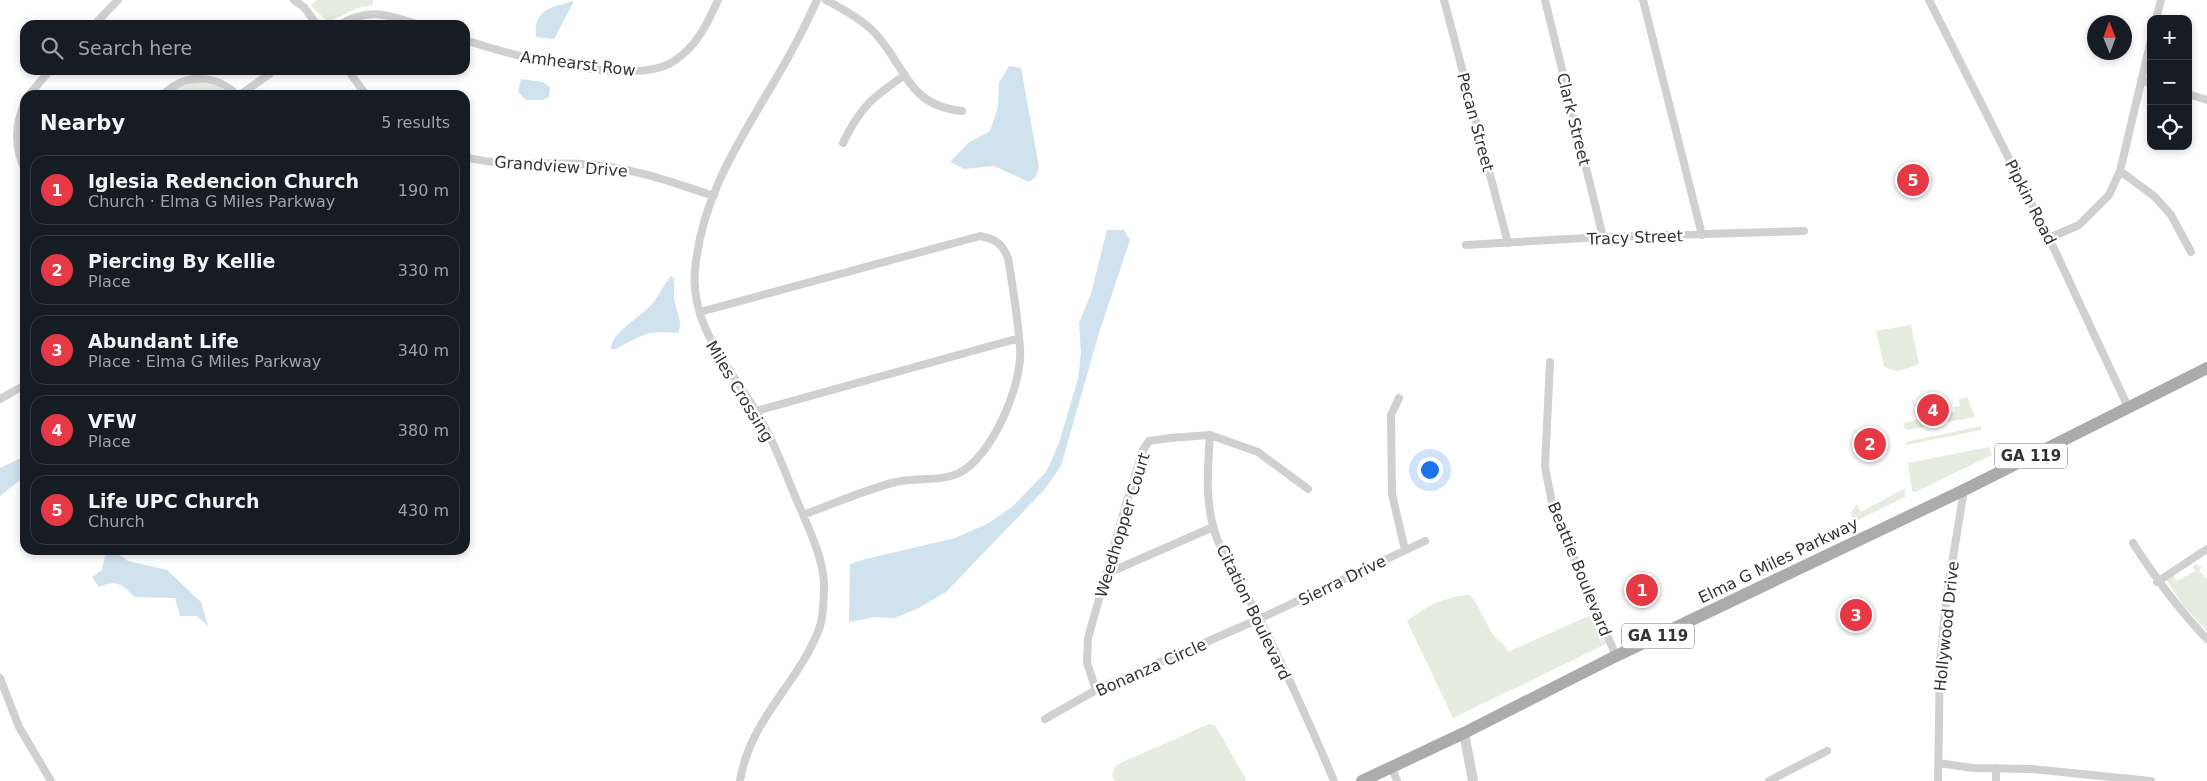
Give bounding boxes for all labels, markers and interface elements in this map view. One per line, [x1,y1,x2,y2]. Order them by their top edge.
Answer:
north arrow [2087,15,2132,60]
map controls [2147,15,2192,150]
button: + [2147,15,2192,60]
search box [20,20,470,75]
icon: search [38,34,66,62]
text: Search here [78,37,192,59]
street label: Amhearst Row [519,47,637,80]
button: − [2147,60,2192,105]
street label: Pecan Street [1453,71,1498,174]
street label: Clark Street [1553,71,1594,167]
button: locate [2147,105,2192,150]
text: Nearby [40,111,125,135]
text: 5 results [381,113,450,132]
street label: Grandview Drive [494,152,628,181]
street label: Pipkin Road [2001,156,2060,248]
pin: 5 [1897,161,1929,199]
text: Iglesia Redencion Church [88,170,359,192]
text: 1 [51,181,63,200]
text: 190 m [398,181,449,200]
text: Church · Elma G Miles Parkway [88,192,335,211]
street label: Tracy Street [1586,226,1683,249]
text: Piercing By Kellie [88,250,275,272]
text: 2 [51,261,63,280]
text: 330 m [398,261,449,280]
text: Place [88,272,131,291]
text: Abundant Life [88,330,239,352]
street label: Miles Crossing [702,337,777,445]
text: 3 [51,341,63,360]
text: 340 m [398,341,449,360]
text: Place · Elma G Miles Parkway [88,352,321,371]
pin: 4 [1917,391,1949,429]
text: VFW [88,410,137,432]
text: 4 [51,421,63,440]
text: 380 m [398,421,449,440]
pin: 2 [1854,425,1886,463]
text: Place [88,432,131,451]
road number: GA 119 [1995,444,2067,468]
street label: Weedhopper Court [1091,450,1154,600]
your location [1417,457,1443,483]
text: Life UPC Church [88,490,259,512]
street label: Beattie Boulevard [1544,499,1615,639]
text: 5 [51,501,63,520]
text: 430 m [398,501,449,520]
text: Church [88,512,145,531]
street label: Elma G Miles Parkway [1695,513,1861,607]
street label: Citation Boulevard [1212,541,1295,683]
street label: Sierra Drive [1295,551,1389,610]
street label: Hollywood Drive [1930,560,1963,692]
pin: 1 [1626,571,1658,609]
pin: 3 [1840,596,1872,634]
road number: GA 119 [1622,624,1694,648]
street label: Bonanza Circle [1093,635,1209,700]

